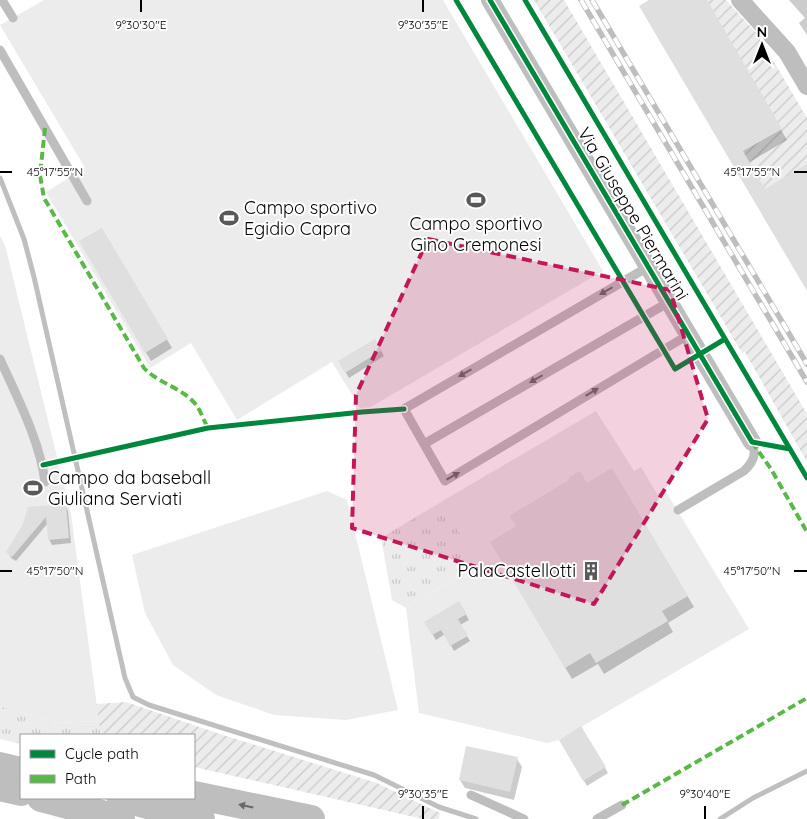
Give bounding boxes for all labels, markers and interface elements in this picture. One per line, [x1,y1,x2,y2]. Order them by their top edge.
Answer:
text: 9°30'30"E [115,17,167,32]
text: 9°30'35"E [398,17,449,32]
north arrow [737,20,787,70]
text: N [757,23,767,41]
street label: Via Giuseppe Piermarini [573,123,694,304]
text: 45°17'55"N [27,164,83,179]
text: 45°17'55"N [724,164,780,179]
sports icon: Campo sportivo Gino Cremonesi [465,189,487,211]
place label: Campo sportivo Egidio Capra [244,196,377,240]
sports icon: Campo sportivo Egidio Capra [218,207,240,229]
place label: Campo sportivo Gino Cremonesi [409,212,543,256]
one-way arrow [599,287,612,296]
one-way arrow [459,369,472,378]
one-way arrow [528,375,543,383]
one-way arrow [585,388,598,397]
place label: Campo da baseball Giuliana Serviati [48,466,211,510]
one-way arrow [445,472,460,480]
sports icon: Campo da baseball Giuliana Serviati [22,477,44,499]
place label: PalaCastellotti [457,559,576,582]
building icon: PalaCastellotti [580,560,602,582]
text: 45°17'50"N [27,563,83,578]
text: 45°17'50"N [724,563,780,578]
legend [20,734,195,799]
text: Cycle path [65,744,139,763]
text: Path [65,769,97,788]
text: 9°30'35"E [398,786,449,801]
text: 9°30'40"E [679,786,731,801]
one-way arrow [237,801,253,809]

